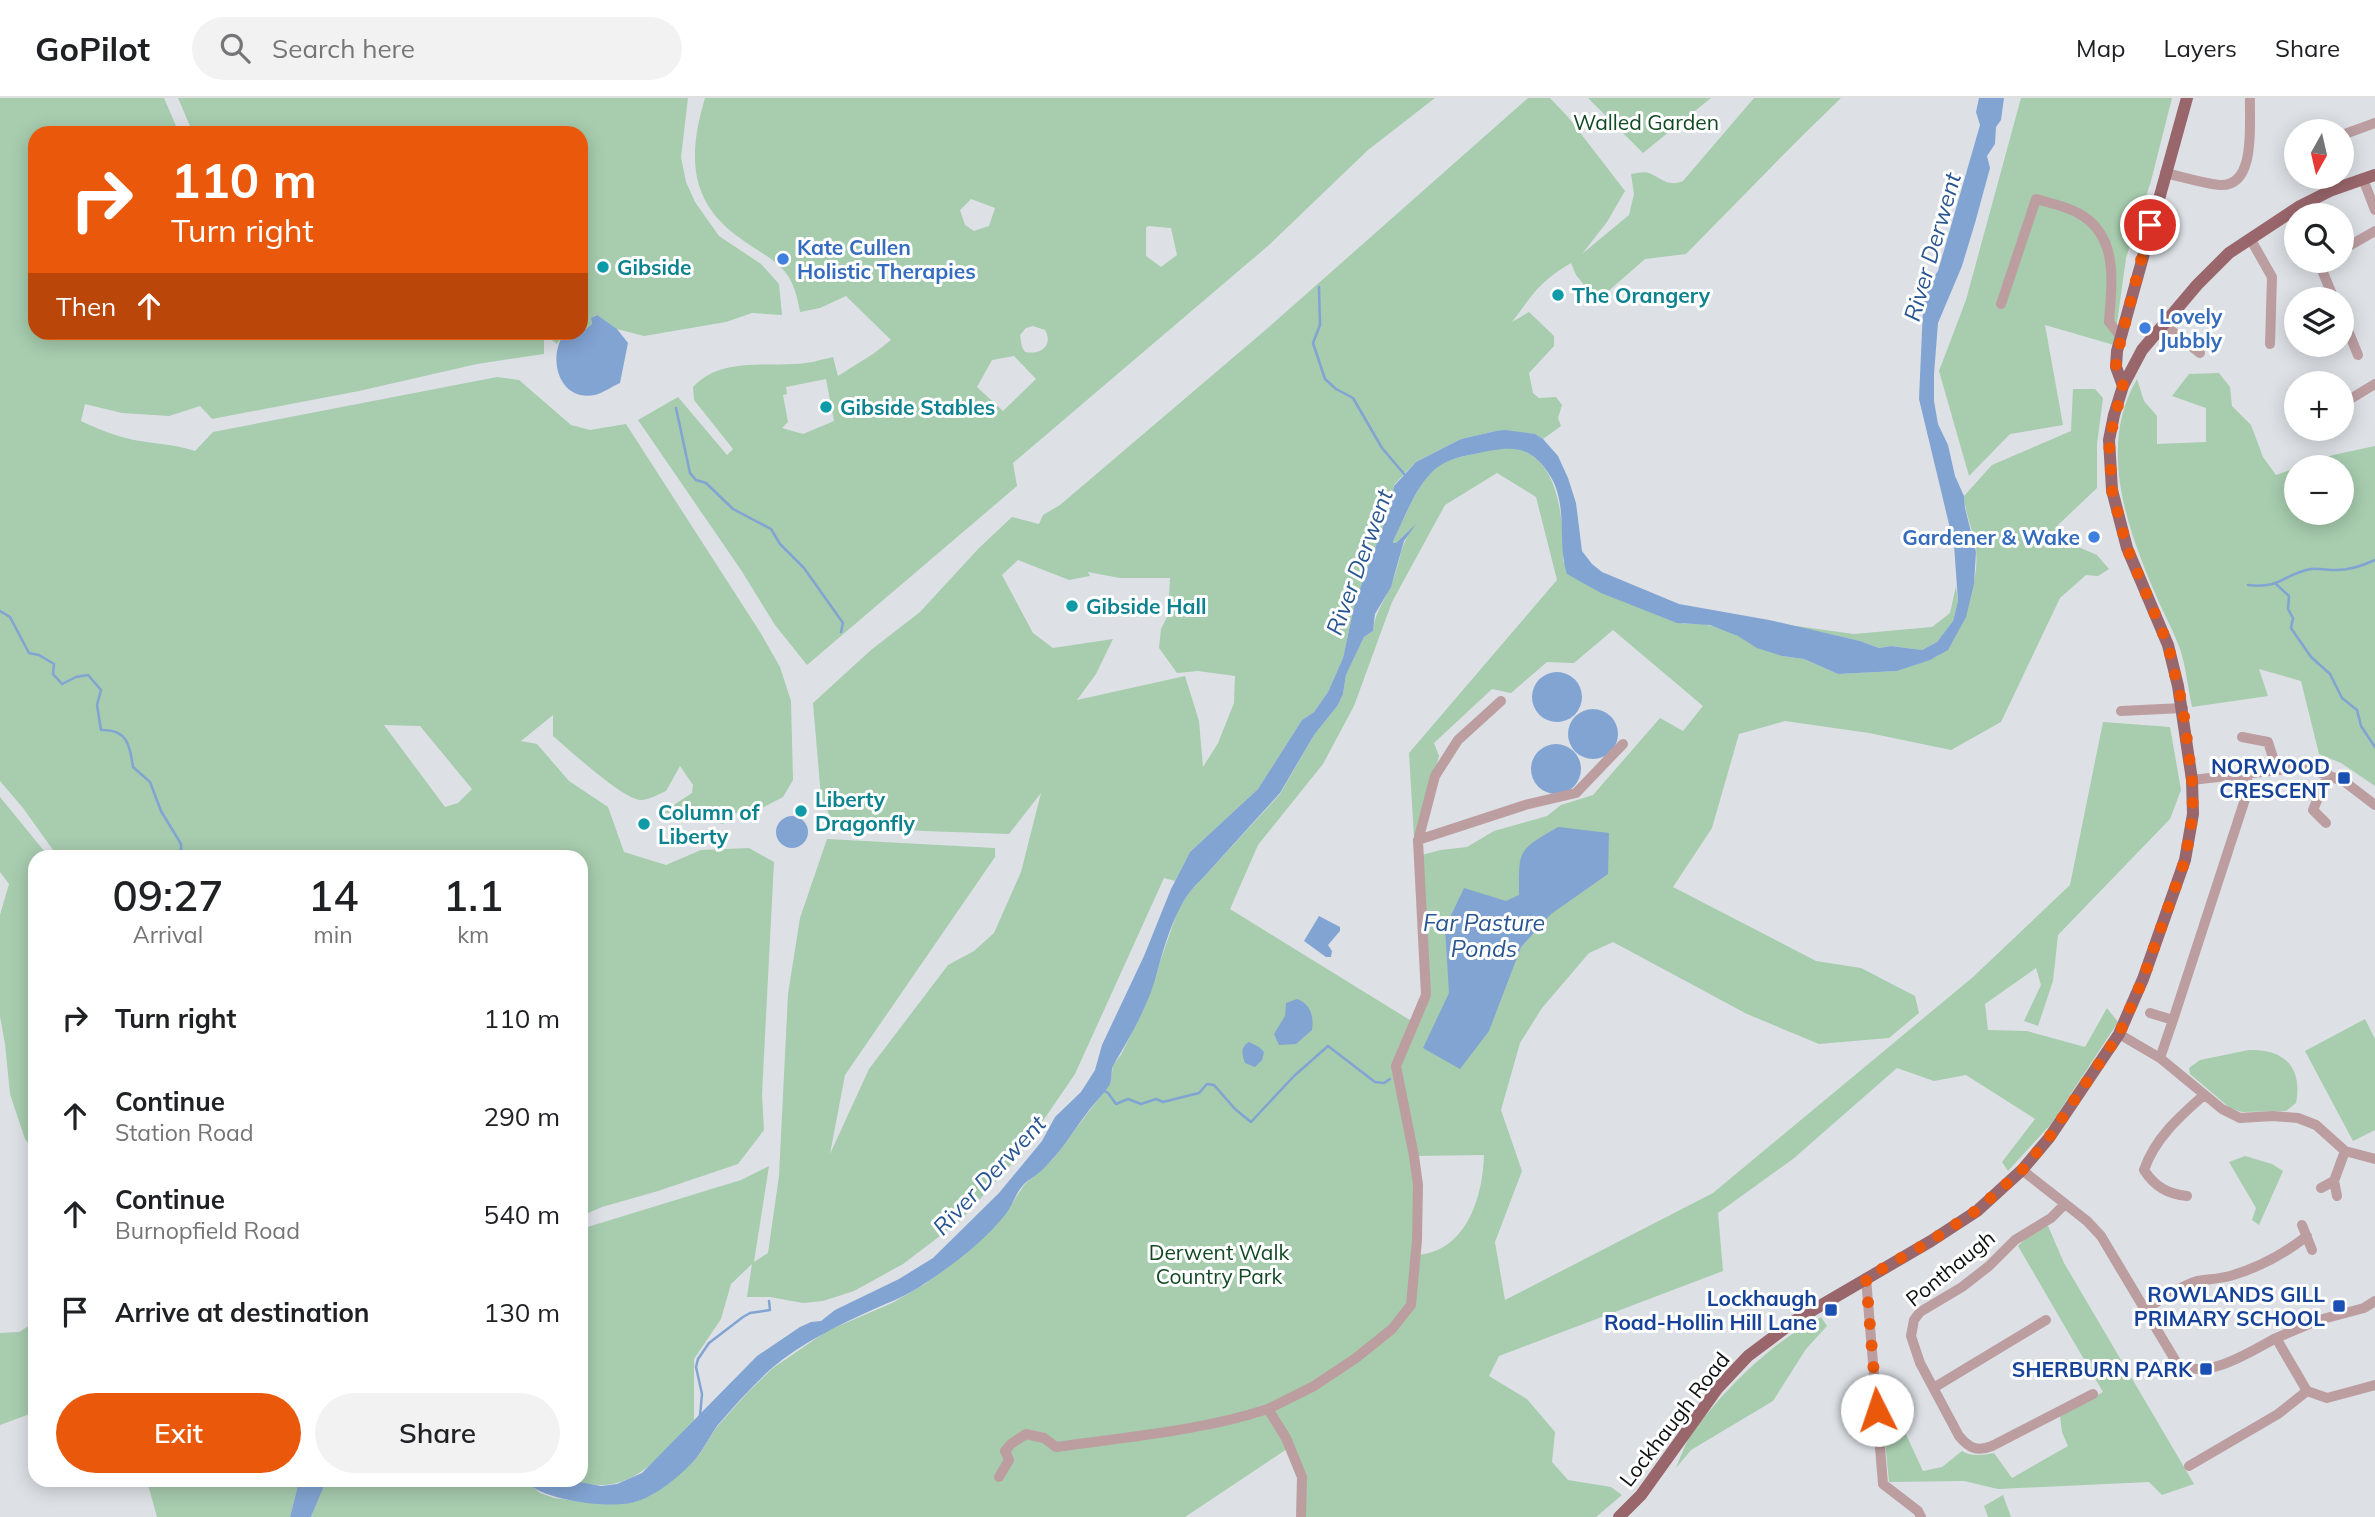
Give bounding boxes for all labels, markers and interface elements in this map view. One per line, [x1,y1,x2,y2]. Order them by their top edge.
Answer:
search box [192,17,682,80]
text: GoPilot [35,28,150,69]
icon: search [216,29,254,67]
text: Search here [272,32,415,65]
text: Map [2076,33,2125,63]
text: Layers [2163,33,2237,63]
text: Share [2275,33,2340,63]
park label: Walled Garden [1573,109,1719,135]
north arrow [2284,119,2354,189]
map controls [2284,119,2354,525]
text: 110 m [171,149,317,210]
icon: right [56,154,147,245]
water label: River Derwent [1897,169,1967,324]
pin [2120,195,2180,255]
button: search [2284,203,2354,273]
icon: arrive [2131,206,2169,244]
text: Turn right [171,210,314,250]
place label: Kate Cullen Holistic Therapies [797,234,976,284]
marker: Kate Cullen Holistic Therapies [775,251,791,267]
place label: Gibside [617,254,692,280]
marker: Gibside [595,259,611,275]
place label: The Orangery [1572,282,1711,308]
icon: ahead [130,287,168,325]
marker: The Orangery [1550,287,1566,303]
button: layers [2284,287,2354,357]
text: Then [56,290,116,323]
place label: Lovely Jubbly [2159,303,2223,353]
marker: Lovely Jubbly [2137,320,2153,336]
button: + [2284,371,2354,441]
place label: Gibside Stables [840,394,995,420]
marker: Gibside Stables [818,399,834,415]
button: − [2284,455,2354,525]
water label: River Derwent [1319,484,1399,639]
place label: Gardener & Wake [1902,524,2080,550]
marker: Gardener & Wake [2086,529,2102,545]
place label: Gibside Hall [1086,593,1207,619]
marker: Gibside Hall [1064,598,1080,614]
place label: NORWOOD CRESCENT [2211,753,2330,803]
marker: NORWOOD CRESCENT [2336,770,2352,786]
place label: Liberty Dragonfly [815,786,916,836]
place label: Column of Liberty [658,799,761,849]
marker: Liberty Dragonfly [793,803,809,819]
marker: Column of Liberty [636,816,652,832]
text: 09:27 [113,869,223,922]
text: 14 [308,869,358,922]
text: 1.1 [443,869,503,922]
water label: Far Pasture Ponds [1423,908,1545,963]
text: Arrival [133,920,203,949]
text: min [314,920,353,949]
text: km [457,920,489,949]
icon: right [56,999,94,1037]
text: Turn right [115,1002,236,1035]
text: 110 m [484,1002,560,1035]
text: Continue [115,1085,225,1118]
icon: ahead [56,1097,94,1135]
text: 290 m [484,1100,560,1133]
water label: River Derwent [926,1109,1052,1241]
text: Station Road [115,1118,254,1147]
text: Continue [115,1183,225,1216]
icon: ahead [56,1195,94,1233]
text: 540 m [484,1198,560,1231]
text: Burnopfield Road [115,1216,300,1245]
street label: Ponthaugh [1900,1224,2000,1312]
park label: Derwent Walk Country Park [1149,1239,1289,1289]
place label: ROWLANDS GILL PRIMARY SCHOOL [2134,1281,2325,1331]
place label: Lockhaugh Road-Hollin Hill Lane [1604,1285,1817,1335]
icon: arrive [56,1293,94,1331]
text: Arrive at destination [115,1296,370,1329]
text: 130 m [484,1296,560,1329]
marker: ROWLANDS GILL PRIMARY SCHOOL [2331,1298,2347,1314]
marker: Lockhaugh Road-Hollin Hill Lane [1823,1302,1839,1318]
street label: Lockhaugh Road [1613,1347,1735,1491]
place label: SHERBURN PARK [2012,1356,2193,1382]
marker: SHERBURN PARK [2198,1361,2214,1377]
position arrow [1840,1373,1914,1447]
button: Exit [56,1393,301,1473]
button: Share [315,1393,560,1473]

